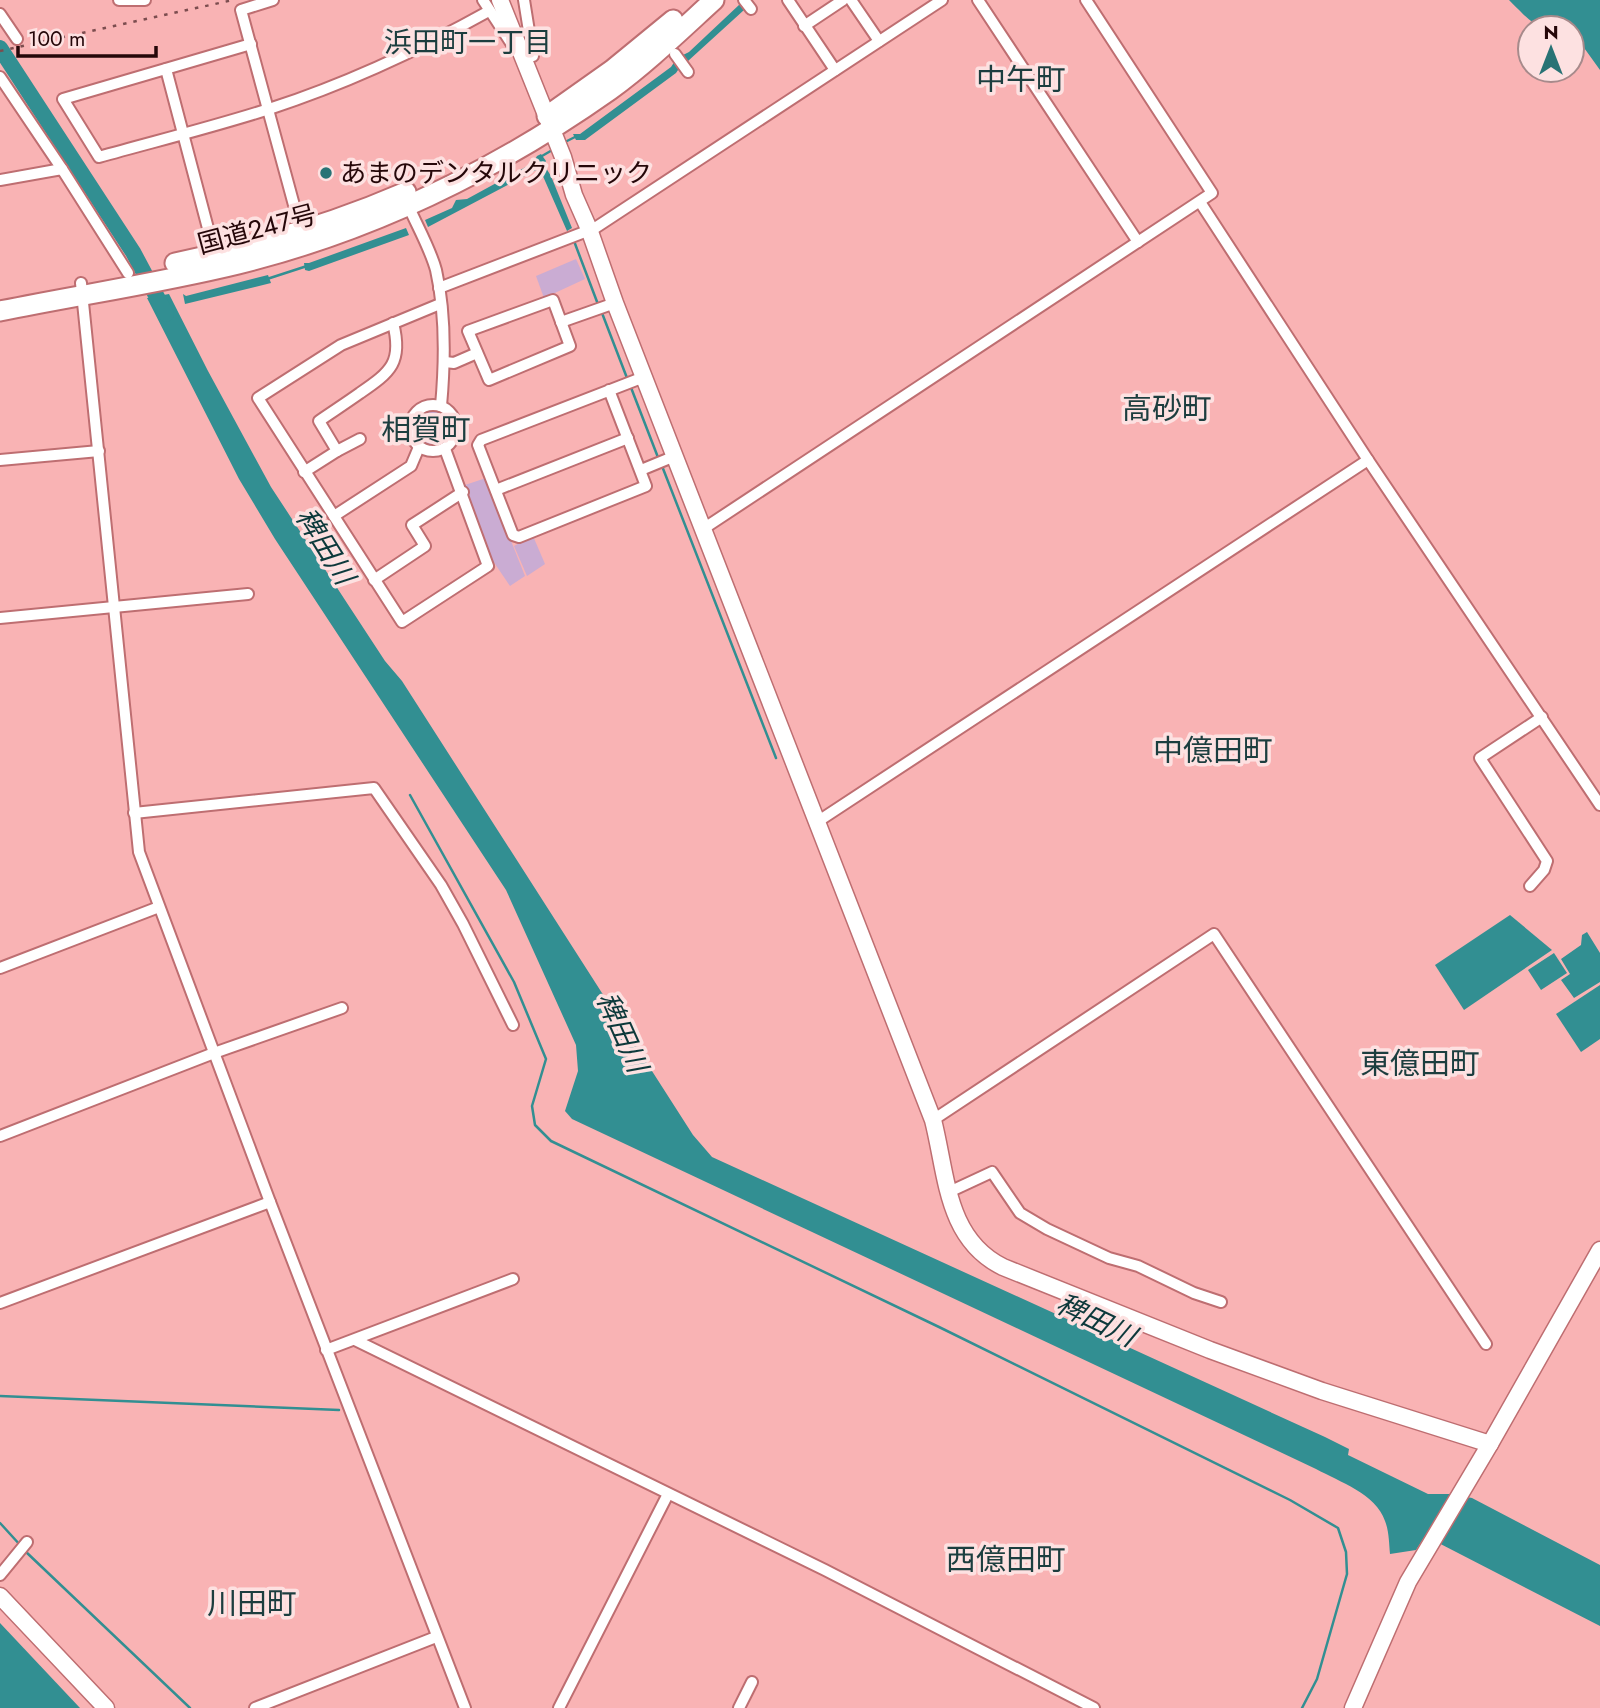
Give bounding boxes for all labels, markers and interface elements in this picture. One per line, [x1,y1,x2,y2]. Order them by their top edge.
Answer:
scale bar [18,14,156,58]
north arrow [1516,14,1586,84]
text: N [1543,19,1559,46]
district label: 浜田町一丁目 [384,22,552,63]
text: 100 m [28,24,85,54]
district label: 中午町 [976,58,1066,101]
place label: あまのデンタルクリニック [340,154,652,192]
marker: あまのデンタルクリニック [318,165,334,181]
street label: 国道247号 [193,195,321,263]
district label: 高砂町 [1122,387,1212,430]
district label: 相賀町 [381,408,471,451]
water label: 稗田川 [285,500,366,595]
district label: 中億田町 [1153,729,1273,772]
water label: 稗田川 [586,985,659,1081]
district label: 東億田町 [1360,1042,1480,1085]
water label: 稗田川 [1049,1283,1145,1358]
district label: 西億田町 [946,1538,1066,1581]
district label: 川田町 [207,1582,297,1625]

